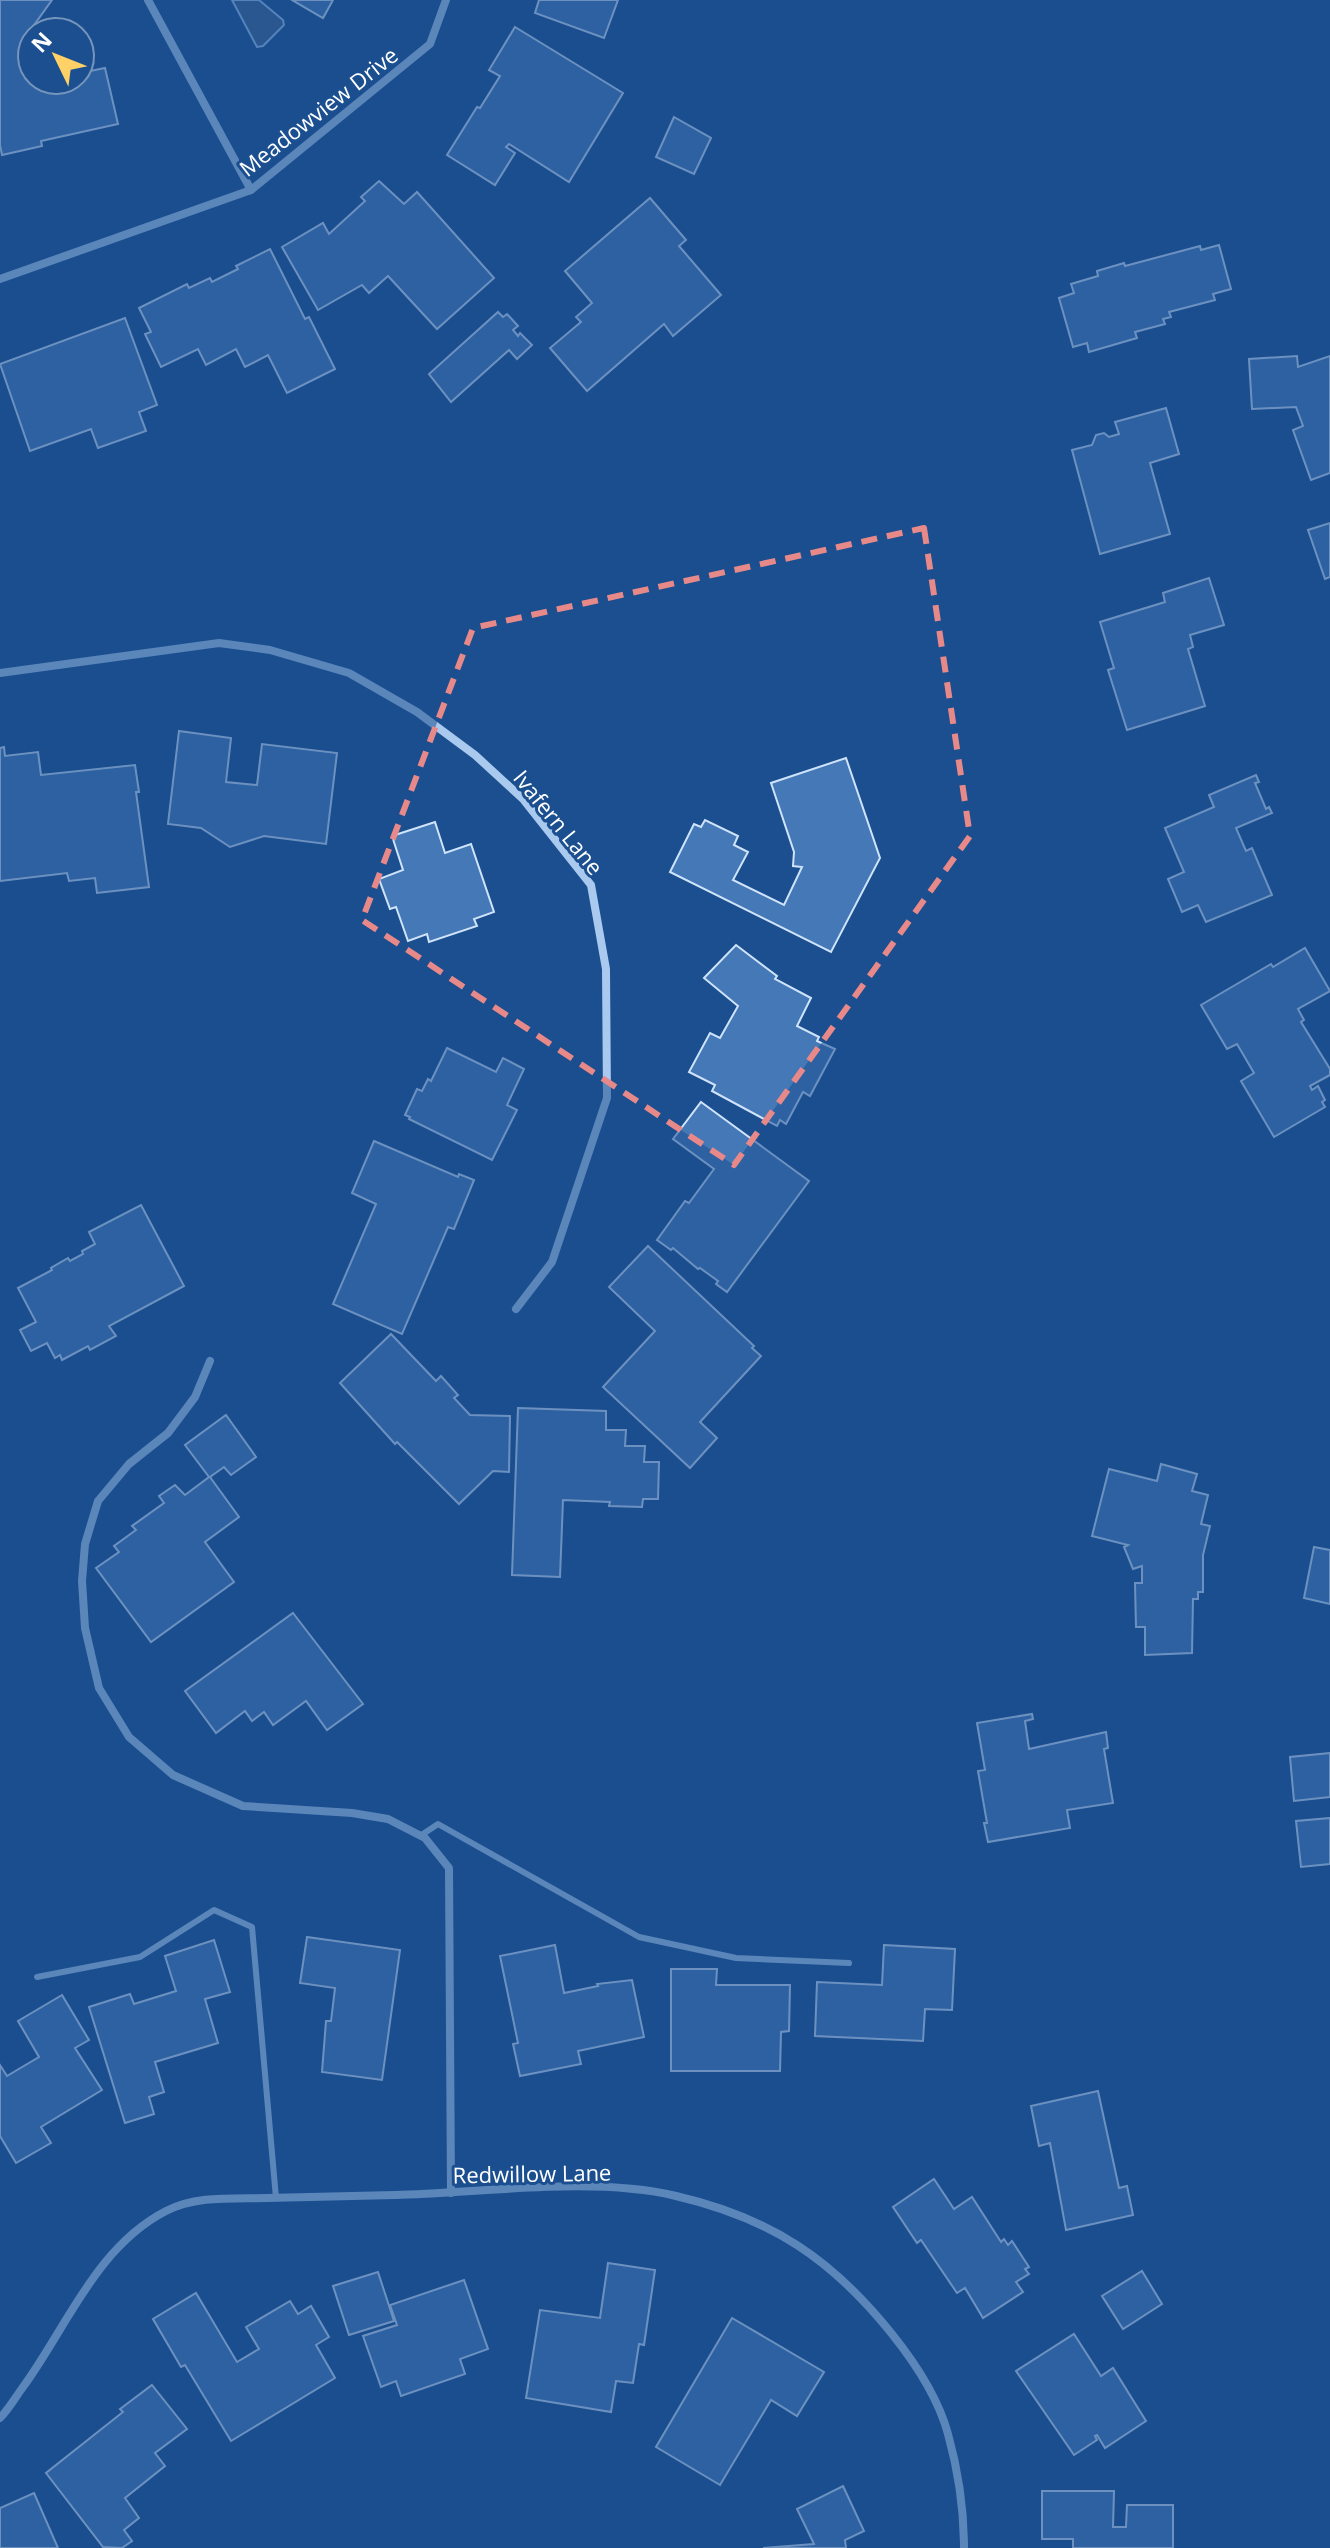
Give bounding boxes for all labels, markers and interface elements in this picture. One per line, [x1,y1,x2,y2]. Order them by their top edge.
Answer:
north arrow [16,16,96,96]
text: N [24,25,58,58]
street label: Meadowview Drive [232,40,404,182]
street label: Ivafern Lane [507,763,611,881]
street label: Redwillow Lane [452,2157,612,2189]

